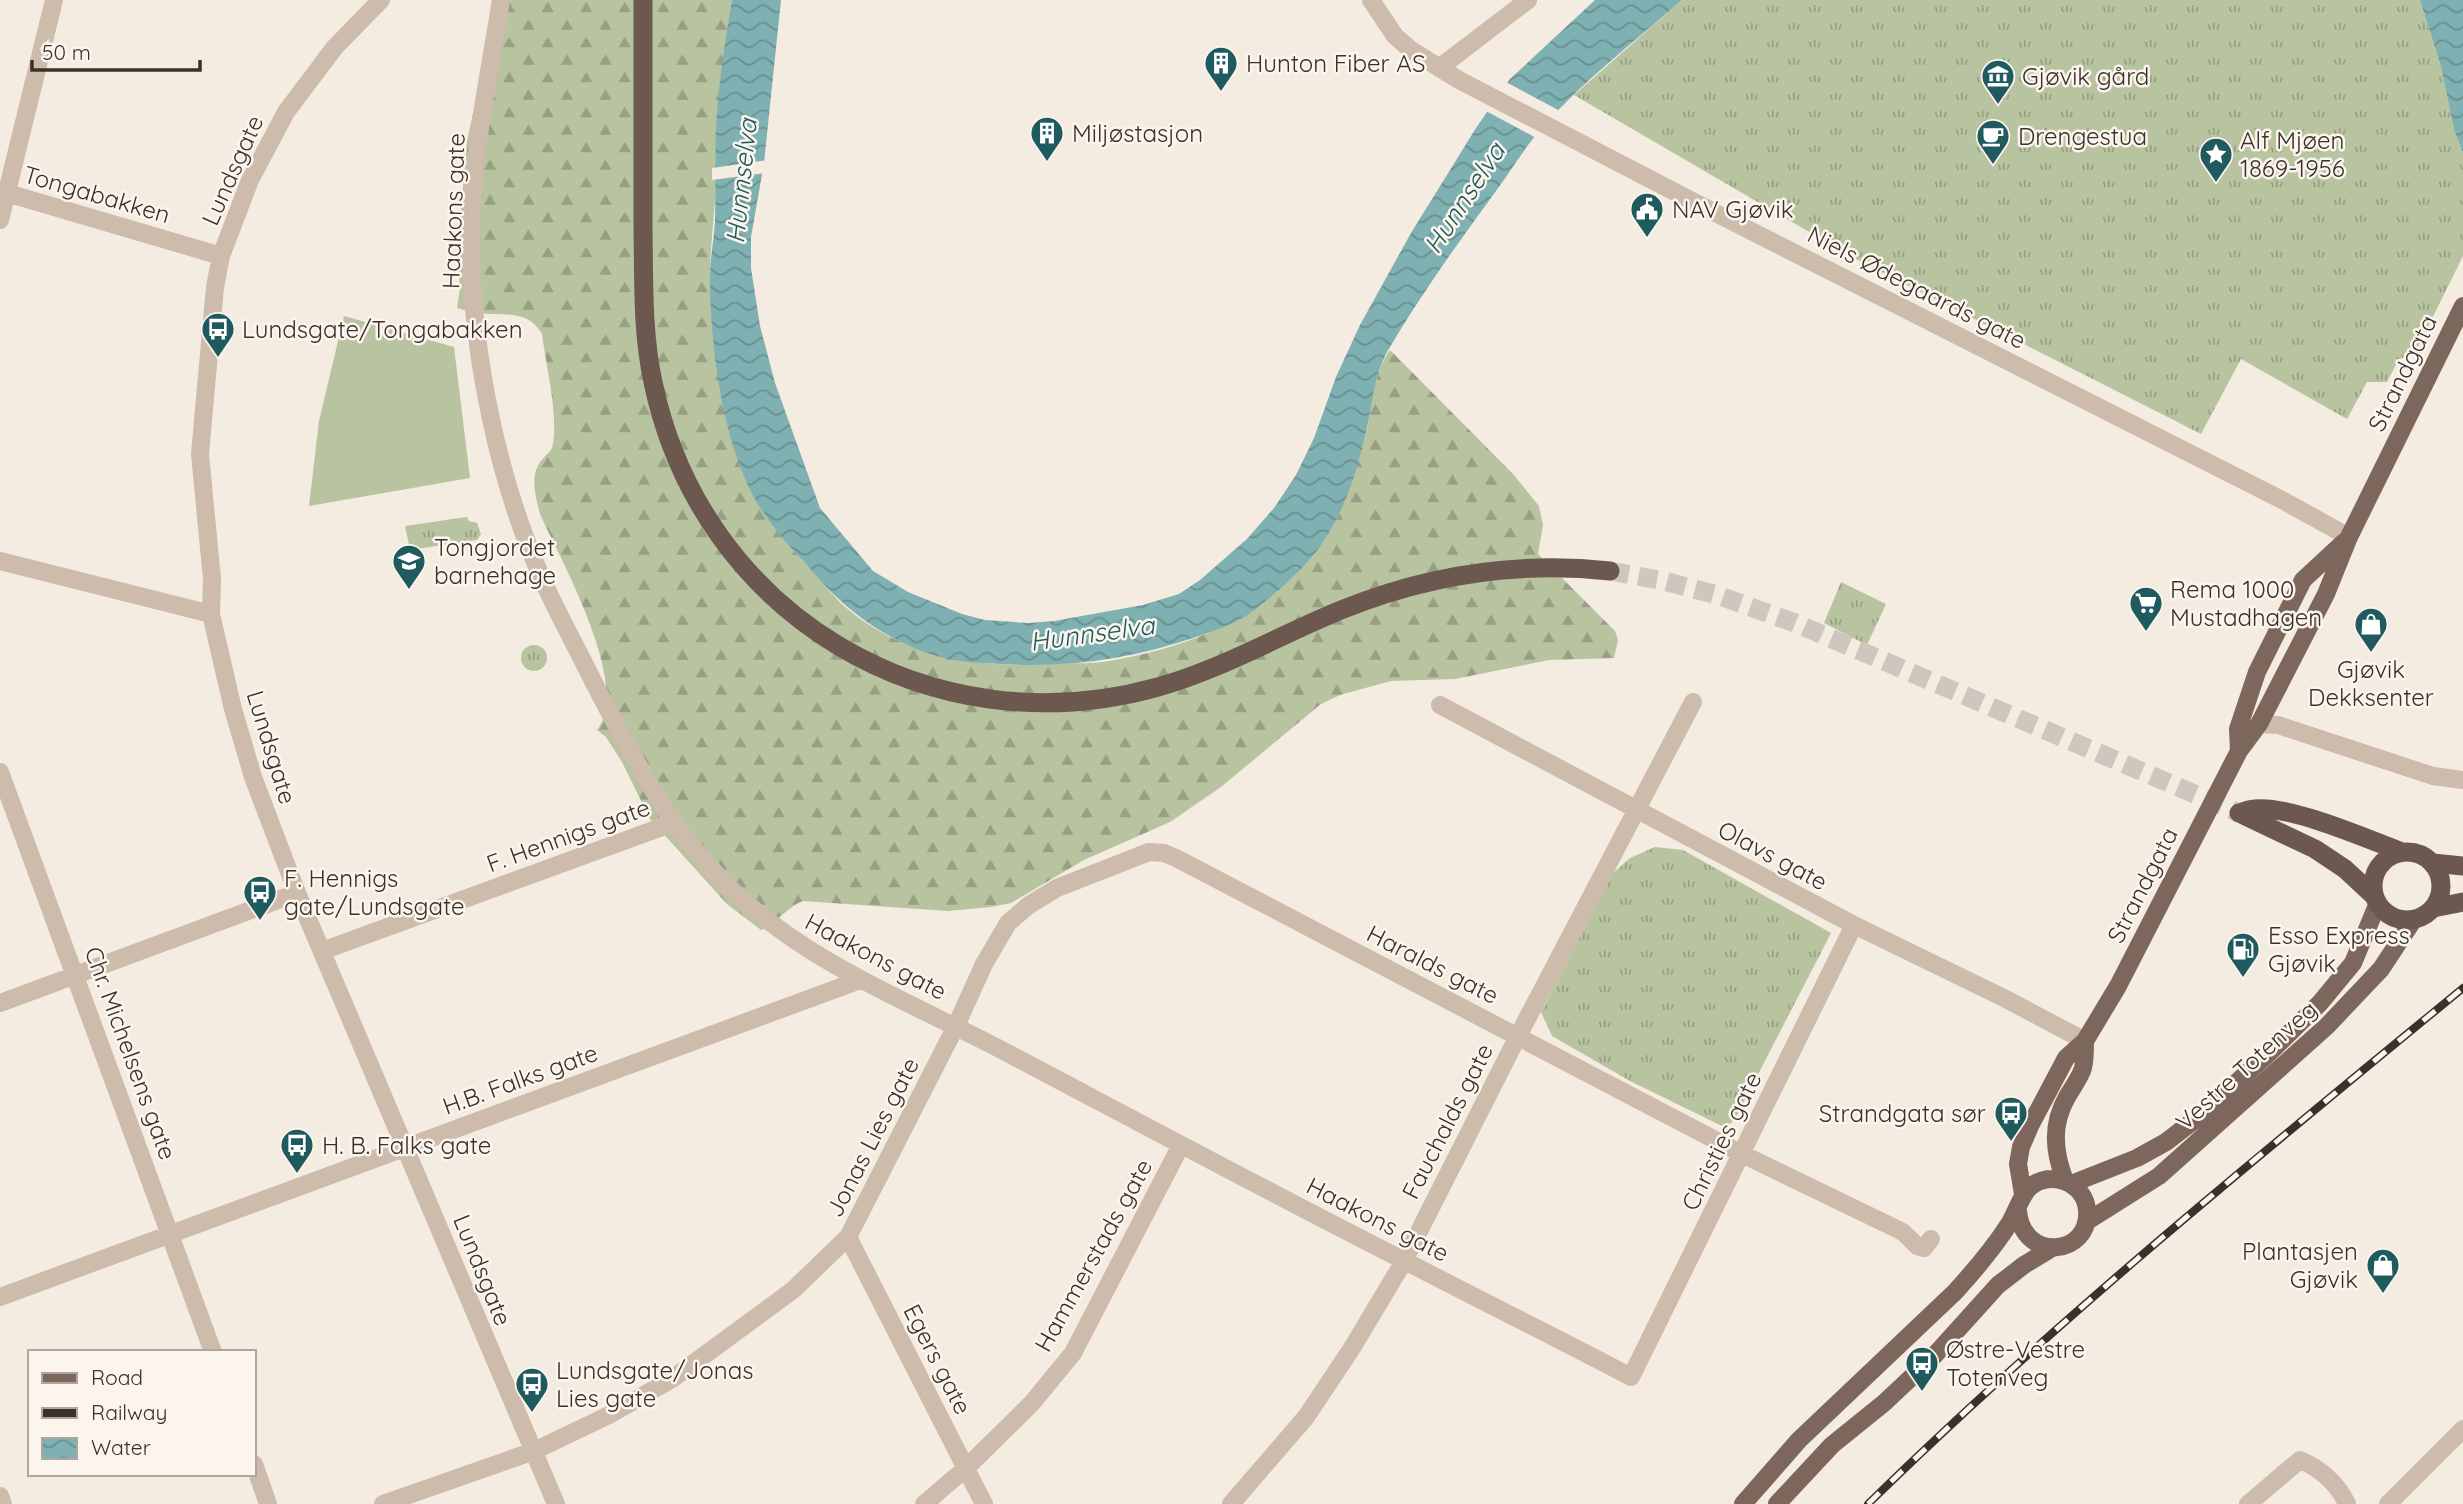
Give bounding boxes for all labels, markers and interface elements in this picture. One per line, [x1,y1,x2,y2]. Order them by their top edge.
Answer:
scale bar [32,28,200,72]
text: 50 m [42,39,91,65]
building icon: Hunton Fiber AS [1202,44,1240,93]
place label: Hunton Fiber AS [1246,48,1425,78]
museum icon: Gjøvik gård [1979,57,2017,106]
place label: Gjøvik gård [2022,61,2149,91]
street label: Lundsgate [194,110,270,230]
building icon: Miljøstasjon [1028,114,1066,163]
water label: Hunnselva [718,116,764,245]
cafe icon: Drengestua [1974,117,2012,166]
place label: Miljøstasjon [1072,118,1203,148]
place label: Drengestua [2018,121,2147,151]
place label: Alf Mjøen 1869-1956 [2240,125,2345,183]
street label: Haakons gate [435,132,471,290]
water label: Hunnselva [1416,135,1513,260]
place icon: Alf Mjøen 1869-1956 [2197,135,2235,184]
street label: Tongabakken [20,159,174,229]
public building icon: NAV Gjøvik [1628,190,1666,239]
place label: NAV Gjøvik [1672,194,1794,224]
street label: Niels Ødegaards gate [1803,219,2031,355]
bus stop icon: Lundsgate/Tongabakken [199,310,237,359]
street label: Strandgata [2361,310,2443,436]
place label: Lundsgate/Tongabakken [242,314,523,344]
place label: Tongjordet barnehage [434,532,556,590]
school or university icon: Tongjordet barnehage [390,542,428,591]
place label: Rema 1000 Mustadhagen [2170,574,2322,632]
supermarket icon: Rema 1000 Mustadhagen [2127,584,2165,633]
shop icon: Gjøvik Dekksenter [2352,605,2390,654]
water label: Hunnselva [1028,608,1158,658]
place label: Gjøvik Dekksenter [2308,654,2434,712]
street label: Lundsgate [241,687,303,807]
street label: F. Hennigs gate [482,792,654,878]
street label: Olavs gate [1713,814,1833,896]
street label: Strandgata [2100,822,2184,948]
place label: F. Hennigs gate/Lundsgate [284,863,465,921]
bus stop icon: F. Hennigs gate/Lundsgate [241,873,279,922]
street label: Haakons gate [800,906,952,1006]
street label: Haralds gate [1362,918,1504,1010]
place label: Esso Express Gjøvik [2268,920,2410,978]
fuel station icon: Esso Express Gjøvik [2224,930,2262,979]
street label: Chr. Michelsens gate [79,942,183,1164]
street label: Vestre Totenveg [2169,994,2323,1136]
street label: H.B. Falks gate [438,1037,602,1121]
street label: Fauchalds gate [1395,1038,1499,1204]
street label: Jonas Lies gate [819,1052,925,1222]
street label: Christies gate [1675,1067,1767,1215]
bus stop icon: Strandgata sør [1992,1094,2030,1143]
place label: Strandgata sør [1819,1098,1986,1128]
bus stop icon: H. B. Falks gate [278,1126,316,1175]
place label: H. B. Falks gate [322,1130,491,1160]
street label: Hammerstads gate [1028,1153,1158,1357]
street label: Haakons gate [1302,1170,1454,1268]
street label: Lundsgate [447,1210,519,1330]
place label: Plantasjen Gjøvik [2242,1236,2358,1294]
shop icon: Plantasjen Gjøvik [2364,1246,2402,1295]
street label: Egers gate [898,1299,978,1419]
place label: Østre-Vestre Totenveg [1946,1334,2085,1392]
bus stop icon: Østre-Vestre Totenveg [1903,1344,1941,1393]
legend [28,1350,256,1476]
place label: Lundsgate/Jonas Lies gate [556,1355,754,1413]
text: Road [91,1364,143,1390]
bus stop icon: Lundsgate/Jonas Lies gate [513,1365,551,1414]
text: Railway [91,1399,167,1425]
text: Water [91,1434,151,1460]

